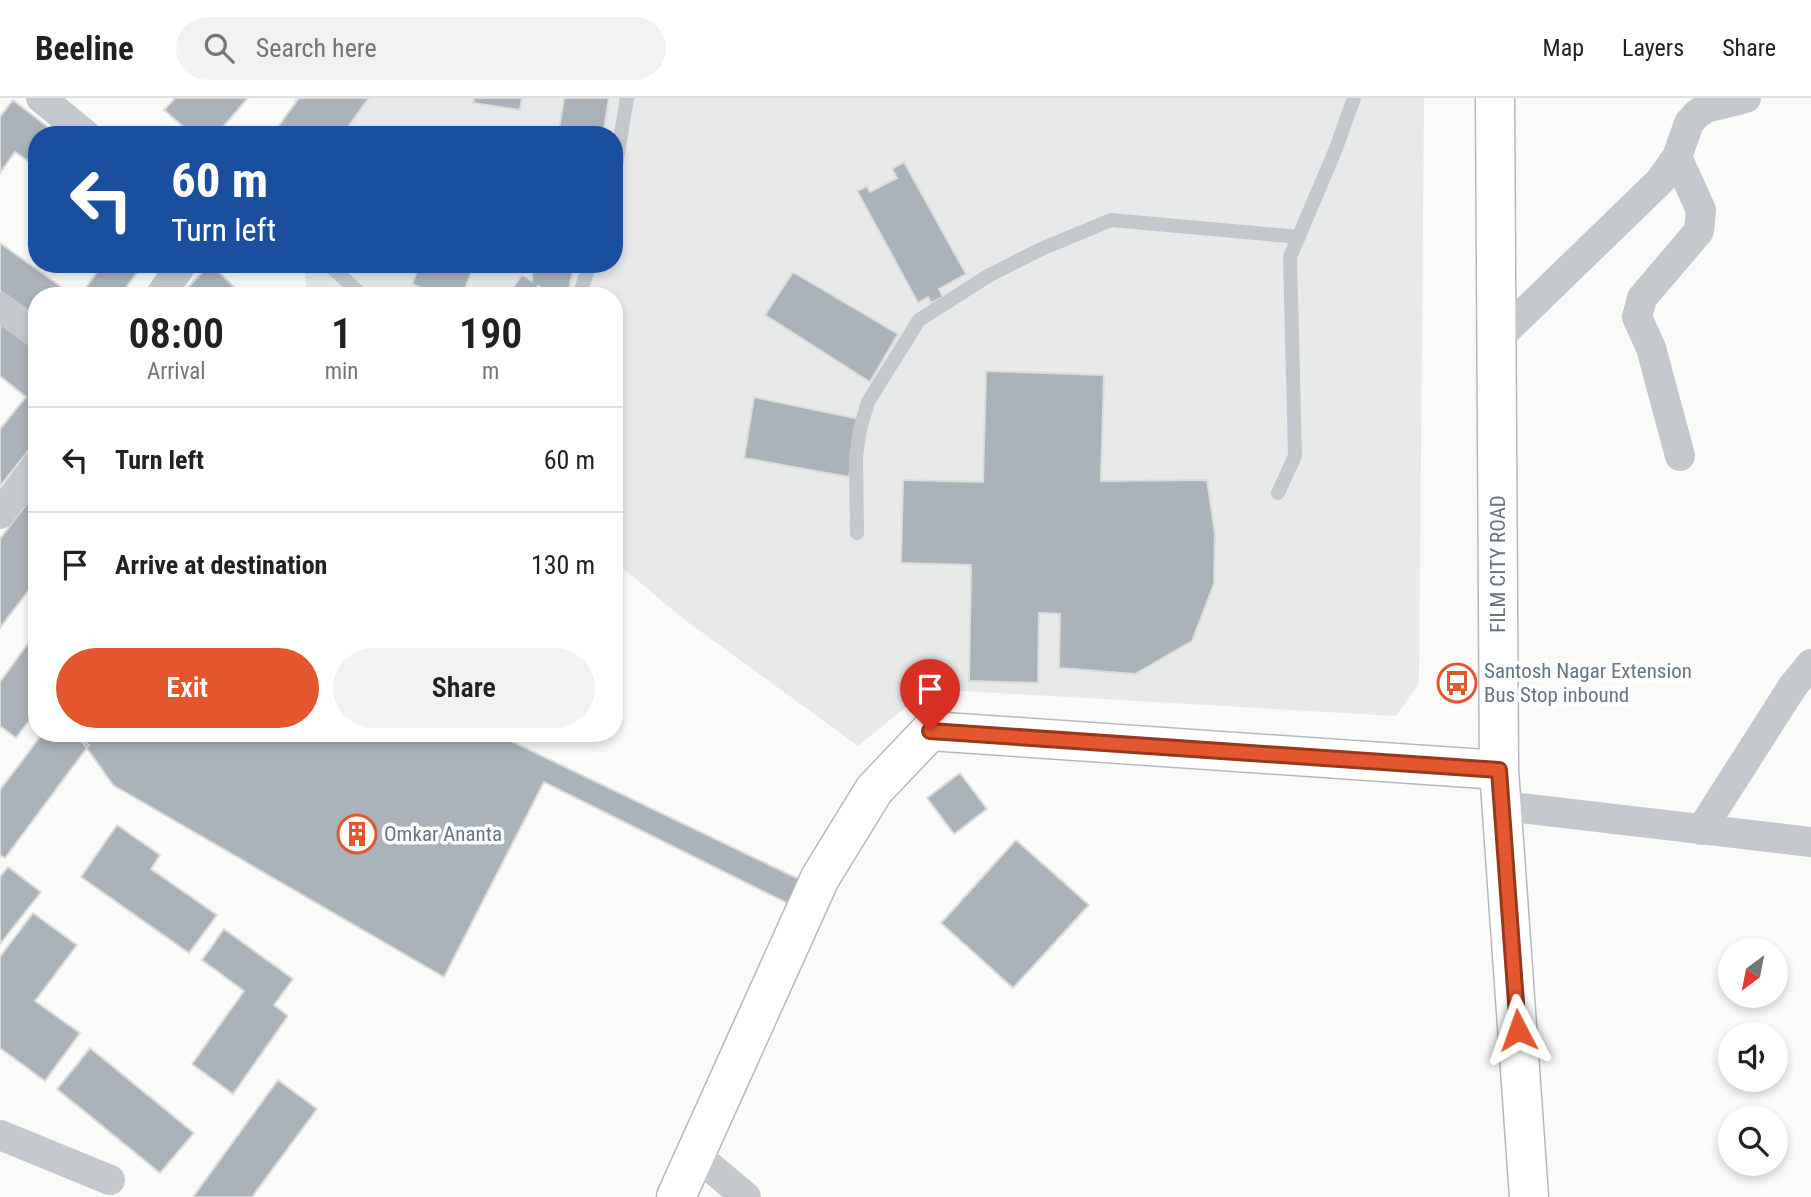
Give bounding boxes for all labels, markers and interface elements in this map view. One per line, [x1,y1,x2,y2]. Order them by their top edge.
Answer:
search box [176,17,666,80]
text: Beeline [35,29,134,68]
icon: search [200,29,238,67]
text: Search here [256,33,377,63]
text: Map [1543,34,1584,62]
text: Layers [1622,34,1684,62]
text: Share [1722,34,1776,62]
text: 60 m [171,152,268,209]
icon: left [56,154,147,245]
text: Turn left [171,211,276,249]
text: 08:00 [129,309,224,358]
text: 1 [331,309,352,358]
text: 190 [459,309,522,358]
text: Arrival [147,358,206,385]
text: min [325,358,358,385]
text: m [482,358,499,385]
icon: left [56,441,94,479]
text: Turn left [115,445,204,475]
text: 60 m [544,445,595,475]
street label: FILM CITY ROAD [1486,495,1510,633]
icon: arrive [56,546,94,584]
text: Arrive at destination [115,550,327,580]
text: 130 m [531,550,595,580]
button: Exit [56,648,319,728]
button: Share [333,648,595,728]
pin [900,659,960,731]
place label: Santosh Nagar Extension Bus Stop inbound [1484,659,1692,707]
bus stop icon: Santosh Nagar Extension Bus Stop inbound [1436,662,1478,704]
icon: arrive [911,670,949,708]
building icon: Omkar Ananta [336,813,378,855]
place label: Omkar Ananta [384,822,502,846]
north arrow [1718,938,1788,1008]
map controls [1718,938,1788,1176]
position arrow [1481,993,1555,1067]
button: sound [1718,1022,1788,1092]
button: search [1718,1106,1788,1176]

